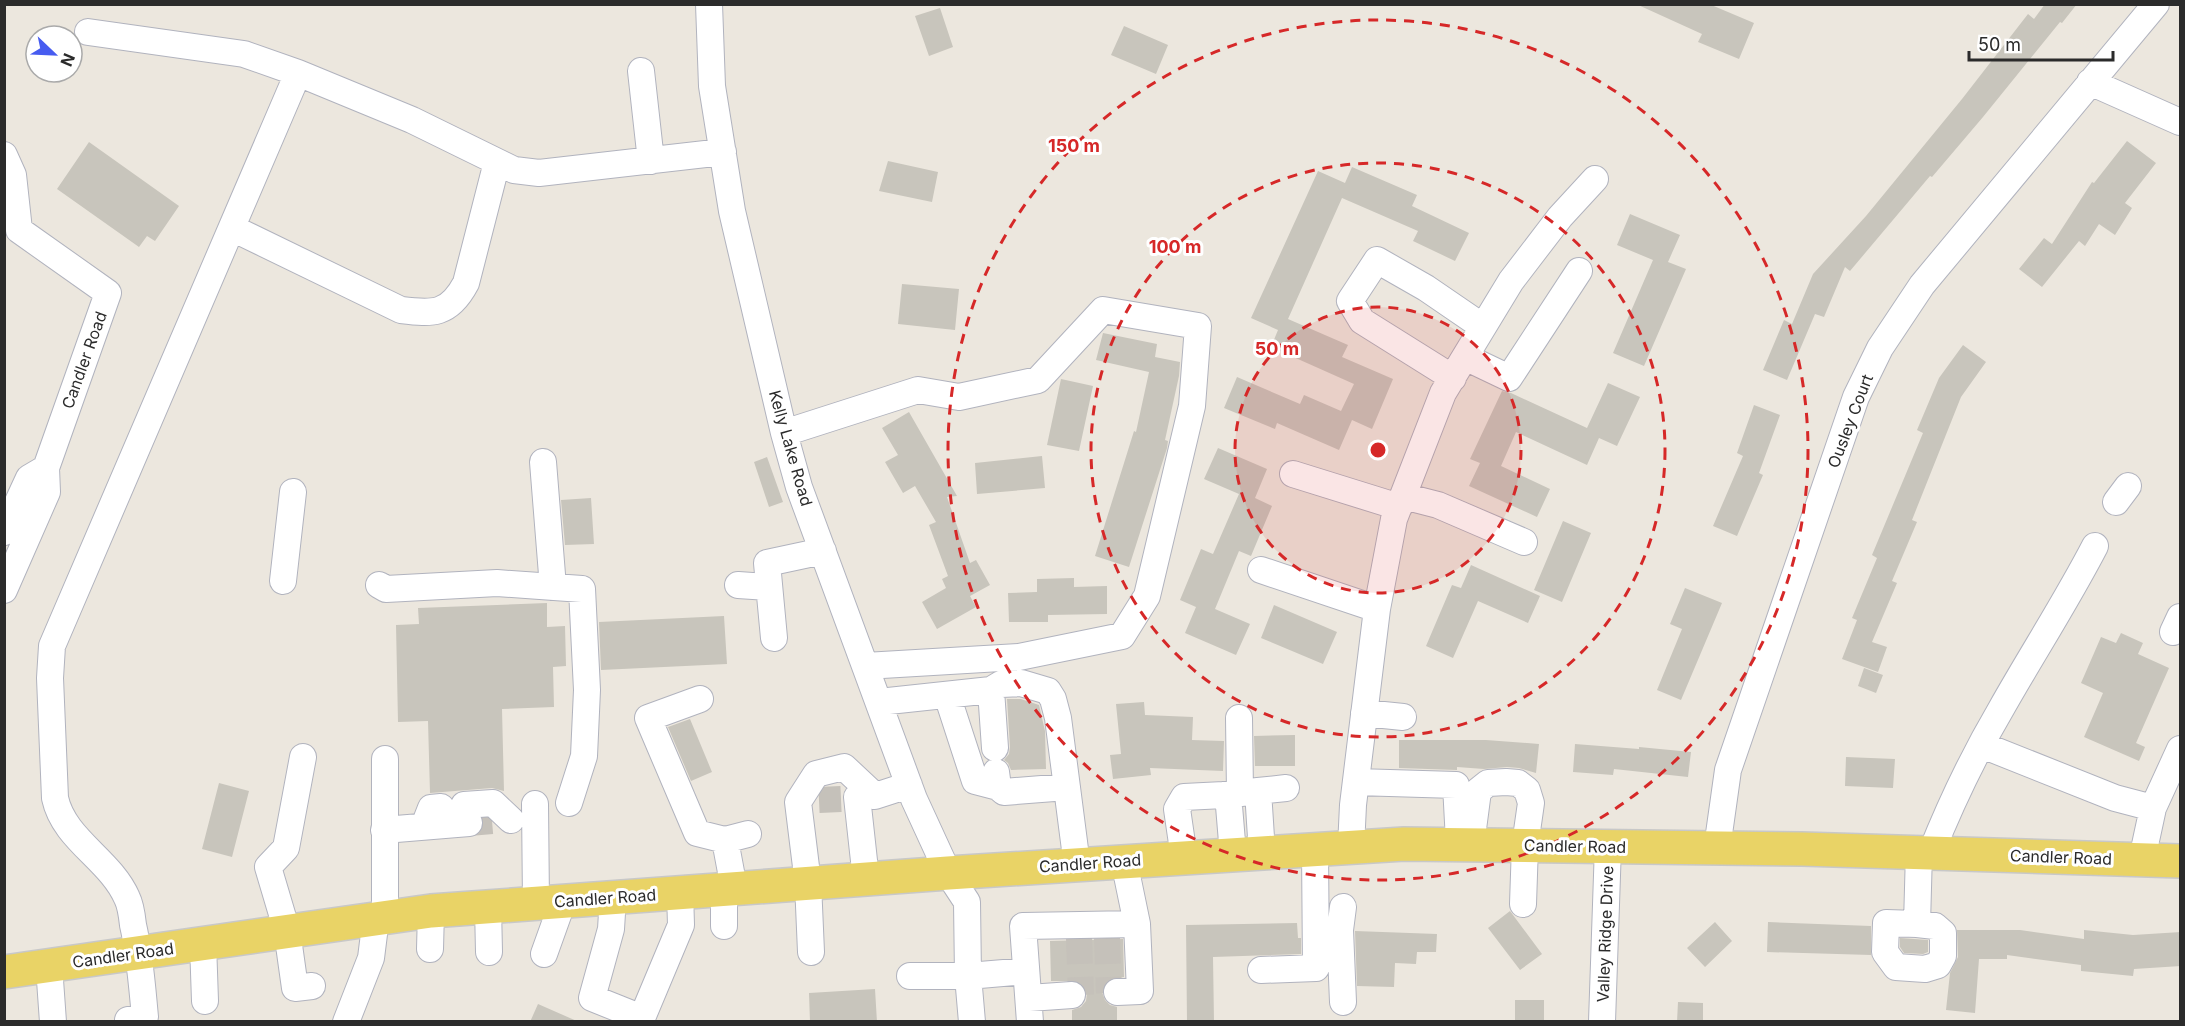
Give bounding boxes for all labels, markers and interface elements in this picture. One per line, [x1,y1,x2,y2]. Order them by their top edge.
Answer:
north arrow [24,24,84,84]
scale bar [1969,24,2113,62]
text: 50 m [1978,34,2021,55]
text: N [56,50,79,69]
text: 150 m [1048,135,1100,156]
text: 100 m [1149,236,1201,257]
street label: Candler Road [57,309,111,411]
text: 50 m [1255,338,1299,359]
street label: Ousley Court [1823,371,1877,471]
street label: Kelly Lake Road [765,388,817,508]
centre of rings [1368,440,1388,460]
street label: Candler Road [1524,835,1626,857]
street label: Candler Road [2010,845,2112,869]
street label: Candler Road [1038,849,1142,877]
street label: Valley Ridge Drive [1593,865,1617,1003]
street label: Candler Road [553,884,657,912]
street label: Candler Road [71,938,175,972]

